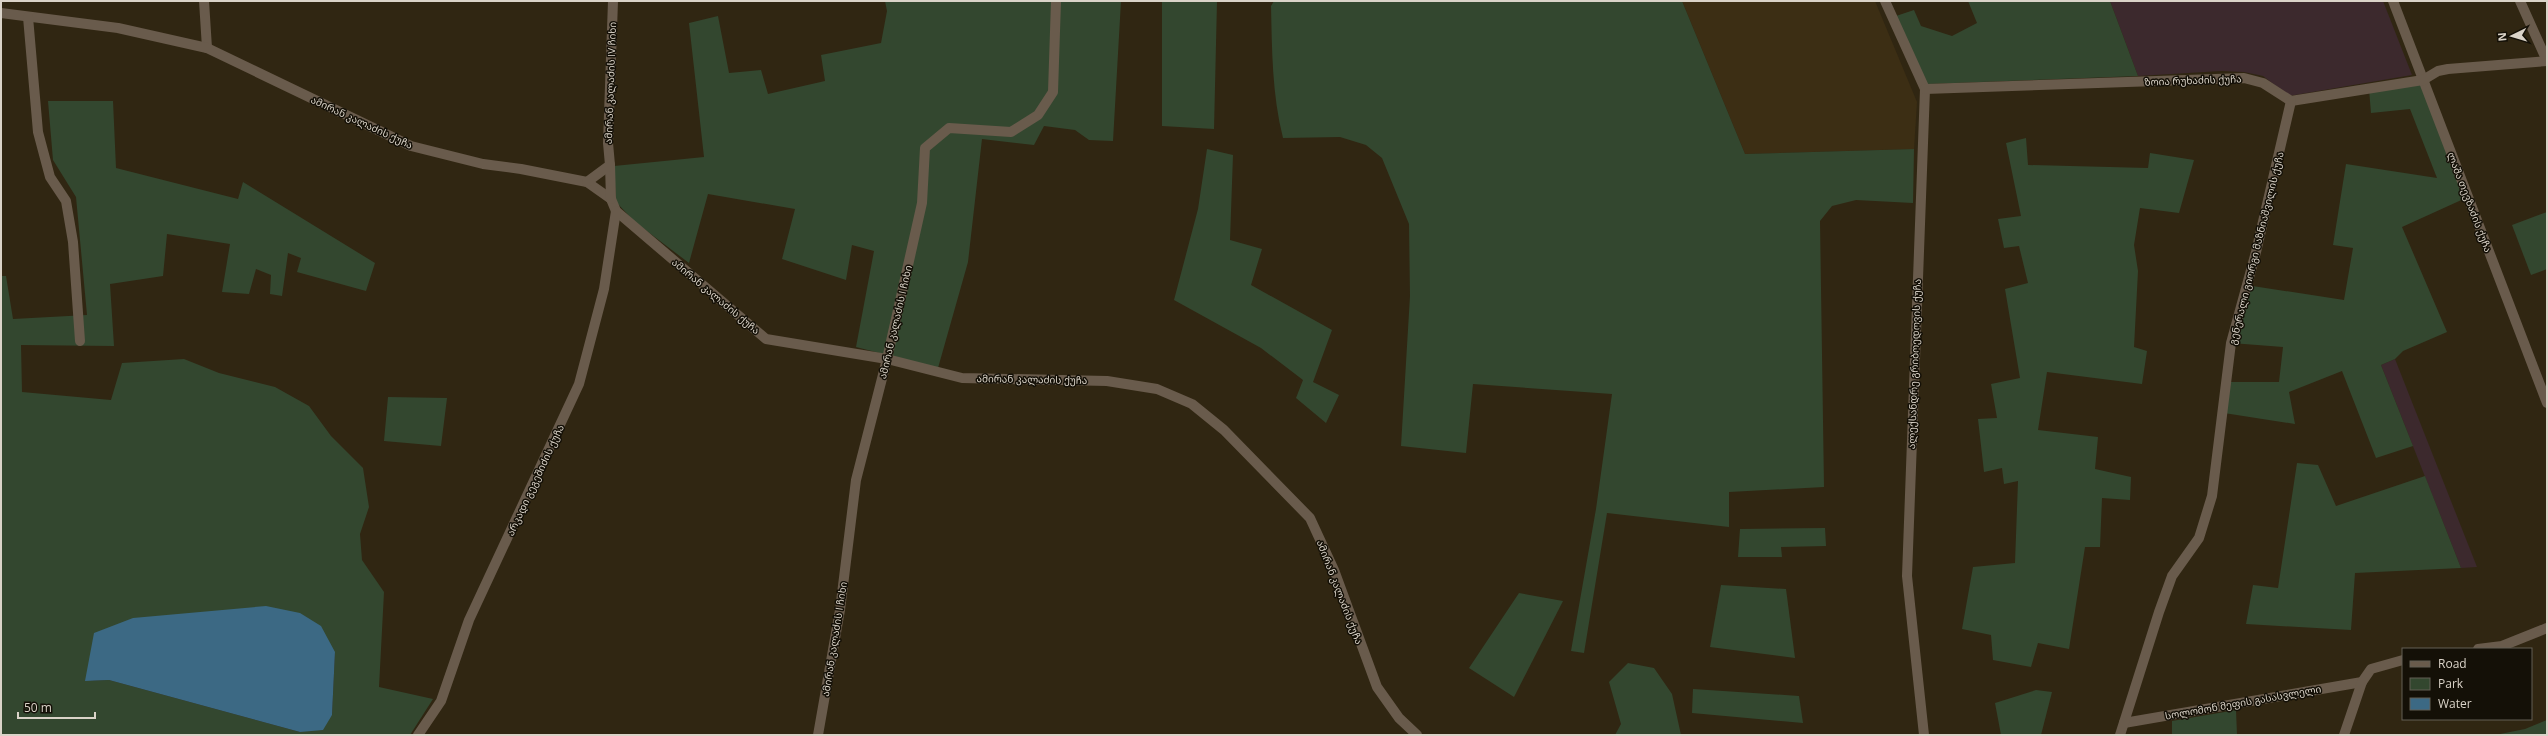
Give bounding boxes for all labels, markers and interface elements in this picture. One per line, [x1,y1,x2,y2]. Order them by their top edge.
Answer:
north arrow [2492,16,2532,56]
street label: ამირან კალაძის IV ჩიხი [601,21,619,144]
text: N [2494,32,2509,42]
street label: ზოია რუხაძის ქუჩა [2144,71,2242,89]
street label: ამირან კალაძის ქუჩა [309,92,415,152]
street label: გენერალი გიორგი მაზნიაშვილის ქუჩა [2225,150,2287,346]
street label: ლაშა თევზაძის ქუჩა [2444,150,2496,254]
street label: ამირან კალაძის ქუჩა [669,255,763,337]
street label: ამირან კალაძის I ჩიხი [875,264,915,380]
street label: ალექსანდრე გრიბოედოვის ქუჩა [1904,279,1924,449]
street label: ამირან კალაძის ქუჩა [977,371,1087,387]
street label: არკადი გეგეშიძის ქუჩა [503,422,567,538]
street label: ამირან კალაძის ქუჩა [1314,538,1366,646]
street label: ამირან კალაძის I ჩიხი [818,580,850,698]
legend [2402,648,2532,720]
text: Road [2438,655,2467,672]
text: Park [2438,675,2464,692]
street label: სოლომონ მეფის გასასვლელი [2164,681,2322,723]
scale bar [18,694,95,720]
text: Water [2438,695,2472,712]
text: 50 m [24,699,52,716]

